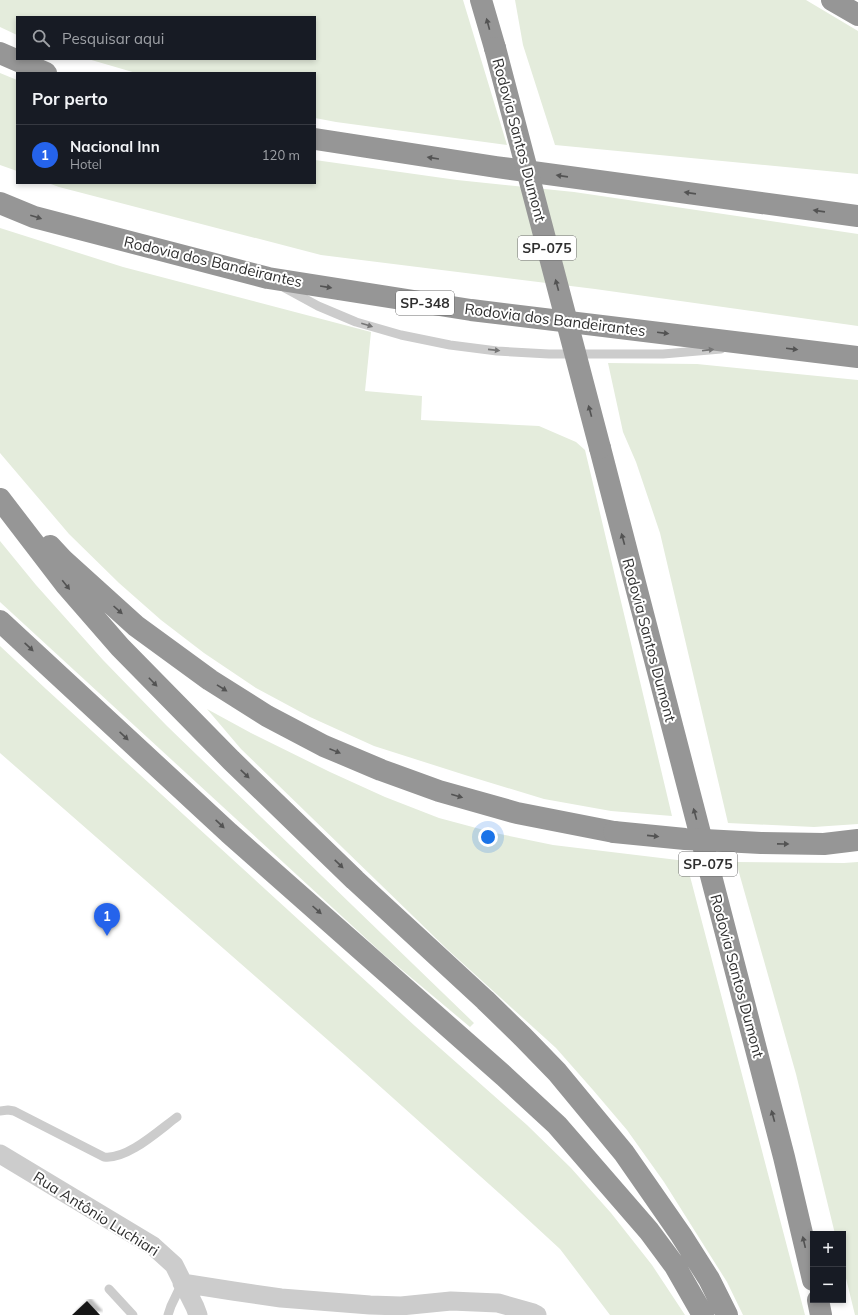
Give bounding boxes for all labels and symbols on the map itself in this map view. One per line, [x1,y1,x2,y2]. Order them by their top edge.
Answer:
one-way arrow [485,18,491,30]
street label: Rodovia Santos Dumont [488,56,550,224]
one-way arrow [427,155,439,161]
one-way arrow [556,173,568,179]
one-way arrow [684,190,697,196]
one-way arrow [813,207,825,214]
one-way arrow [31,214,43,220]
street label: Rodovia dos Bandeirantes [122,232,304,291]
road number: SP-075 [518,236,576,260]
one-way arrow [553,279,559,291]
one-way arrow [320,284,332,290]
road number: SP-348 [396,291,454,315]
street label: Rodovia dos Bandeirantes [463,299,647,340]
one-way arrow [361,322,373,328]
one-way arrow [657,330,669,336]
one-way arrow [786,346,798,352]
one-way arrow [488,347,500,354]
one-way arrow [702,347,714,353]
one-way arrow [586,404,592,417]
one-way arrow [620,533,626,545]
street label: Rodovia Santos Dumont [618,556,680,724]
one-way arrow [62,580,71,591]
one-way arrow [113,605,123,614]
one-way arrow [24,643,34,652]
one-way arrow [148,677,158,687]
one-way arrow [216,684,228,691]
one-way arrow [119,731,129,740]
one-way arrow [330,748,341,754]
one-way arrow [240,769,250,779]
one-way arrow [451,793,463,799]
one-way arrow [691,808,697,820]
one-way arrow [214,819,225,828]
your location [478,827,498,847]
one-way arrow [647,832,659,839]
one-way arrow [777,841,790,847]
road number: SP-075 [679,852,737,876]
one-way arrow [334,859,344,869]
street label: Rodovia Santos Dumont [706,892,768,1060]
pin: 1 [94,903,120,936]
one-way arrow [311,906,322,915]
one-way arrow [770,1110,776,1122]
street label: Rua Antônio Luchiari [30,1167,163,1260]
one-way arrow [801,1236,807,1248]

